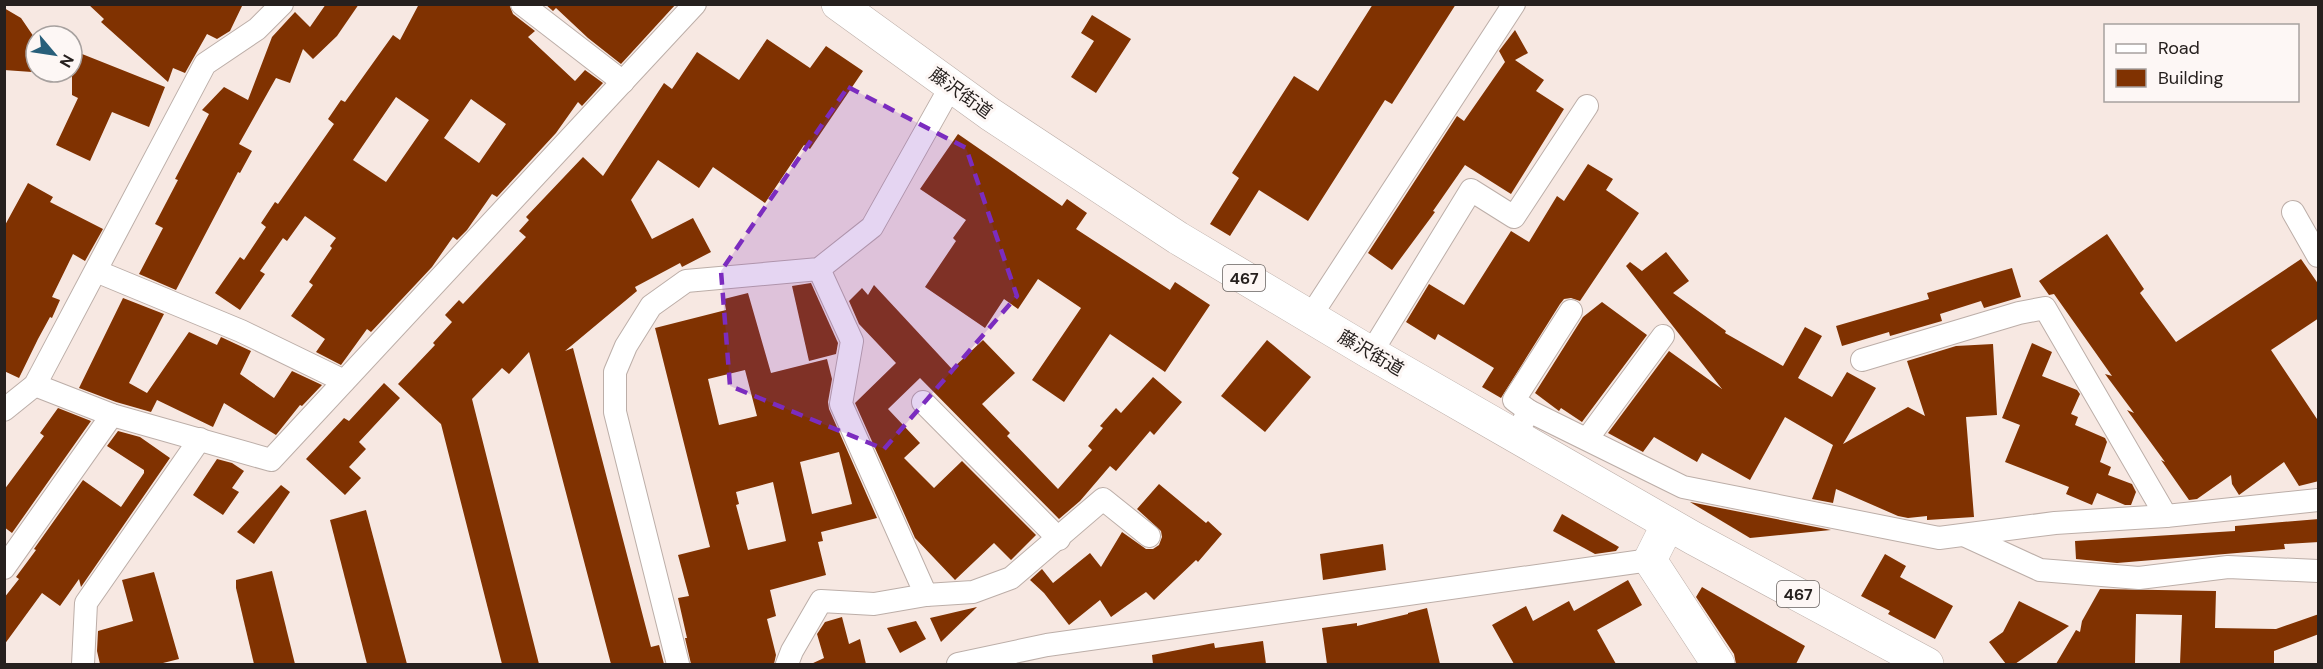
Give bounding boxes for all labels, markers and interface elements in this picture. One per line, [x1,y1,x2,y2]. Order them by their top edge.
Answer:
north arrow [24,24,84,84]
legend [2104,24,2299,102]
text: Road [2158,36,2200,60]
text: N [55,51,79,71]
street label: 藤沢街道 [925,62,997,124]
text: Building [2158,66,2223,90]
road number: 467 [1223,265,1265,291]
street label: 藤沢街道 [1334,325,1408,381]
road number: 467 [1777,581,1819,607]

